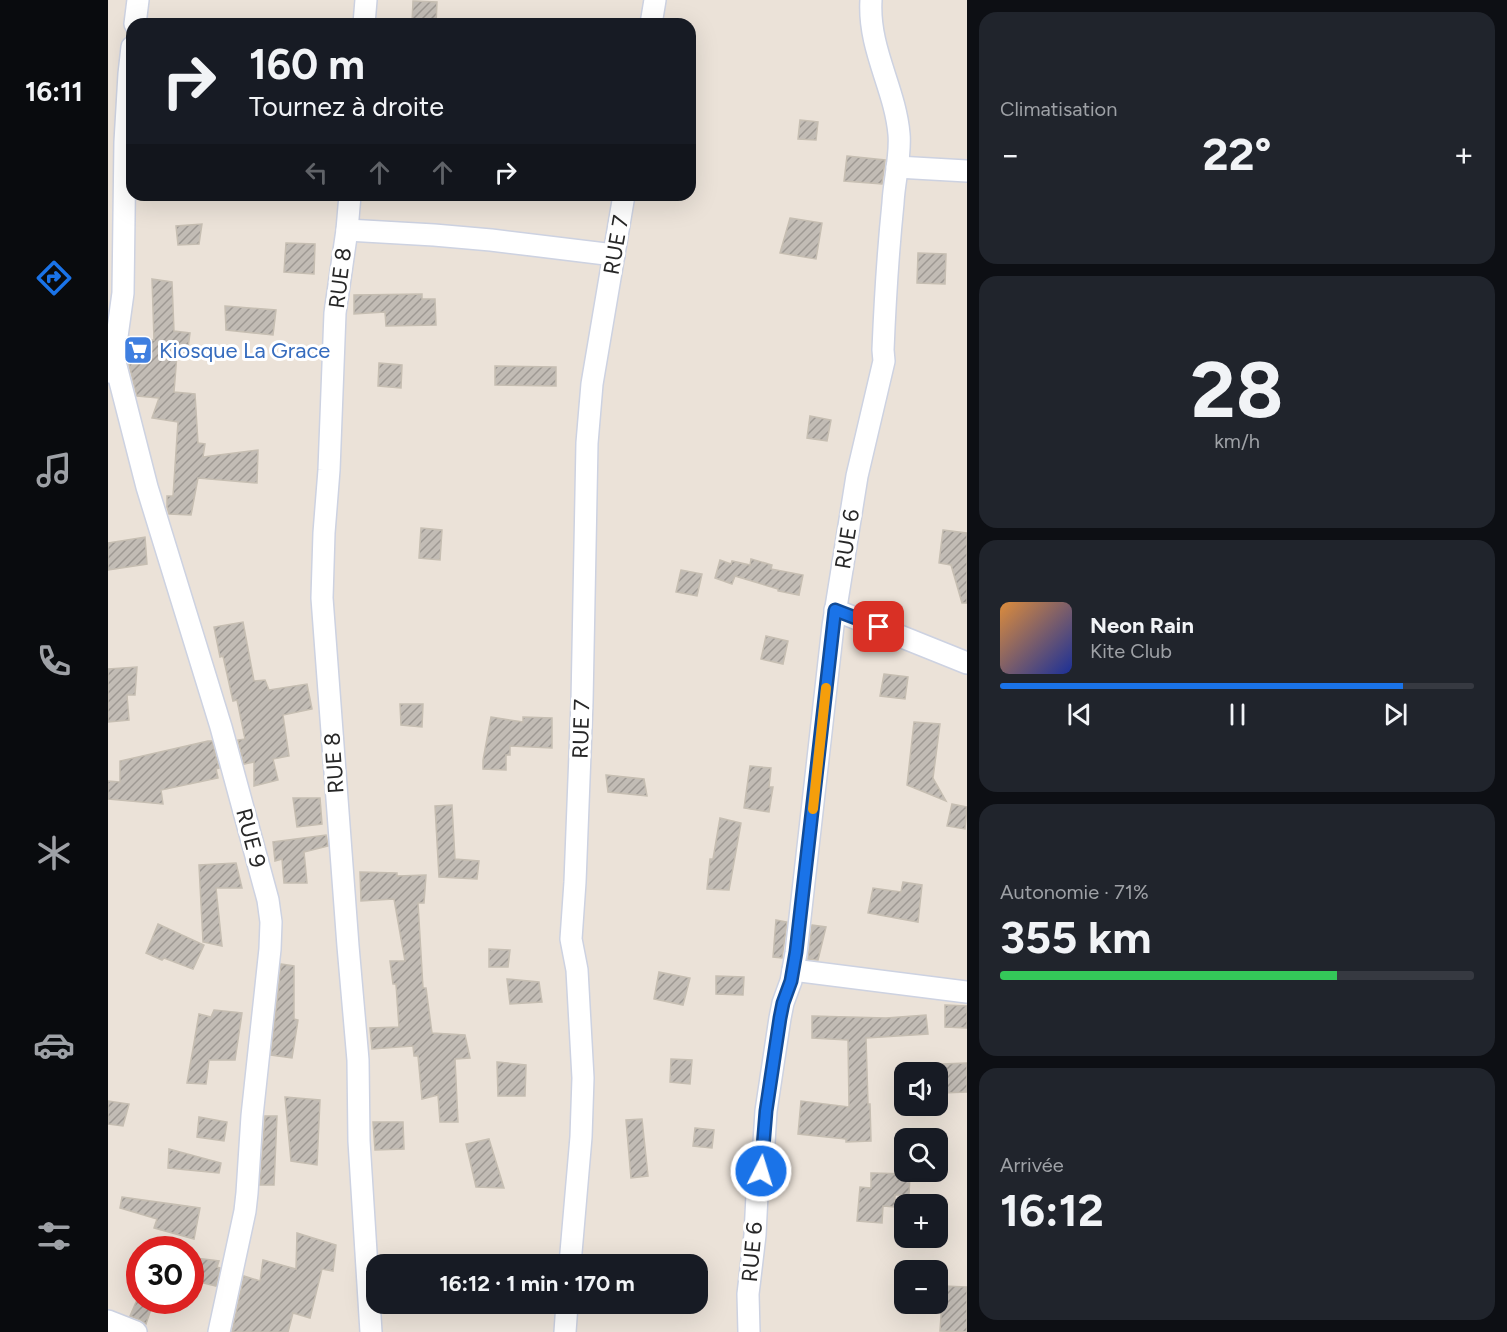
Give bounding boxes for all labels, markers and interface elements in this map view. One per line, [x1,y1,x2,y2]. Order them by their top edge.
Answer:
text: 160 m [249,39,365,90]
icon: right [150,42,228,120]
text: 16:11 [25,75,83,108]
text: Tournez à droite [249,90,444,123]
text: Climatisation [1000,97,1117,121]
text: 22° [1202,127,1272,181]
text: − [1000,135,1021,174]
text: + [1453,135,1474,174]
icon: left [300,156,333,189]
icon: ahead [363,156,396,189]
icon: ahead [426,156,459,189]
icon: right [489,156,522,189]
street label: RUE 7 [598,213,635,277]
street label: RUE 8 [323,246,357,310]
icon: directions [33,257,75,299]
supermarket icon: Kiosque La Grace [122,334,154,366]
place label: Kiosque La Grace [159,337,330,364]
text: 28 [1191,343,1283,437]
text: km/h [1214,429,1260,453]
icon: music [33,449,75,491]
street label: RUE 6 [829,507,865,571]
pin [853,601,904,652]
icon: arrive [862,610,895,643]
text: Neon Rain [1090,612,1194,639]
text: Kite Club [1090,639,1172,663]
icon: phone [33,640,75,682]
icon: previous [1063,698,1096,731]
icon: pause [1221,698,1254,731]
icon: next [1379,698,1412,731]
street label: RUE 7 [566,699,596,759]
street label: RUE 8 [318,731,350,795]
street label: RUE 9 [230,805,272,871]
icon: climate [33,832,75,874]
text: Autonomie · 71% [1000,880,1149,904]
text: 355 km [1000,910,1151,964]
icon: car [33,1024,75,1066]
map controls [894,1062,948,1314]
button: sound [894,1062,948,1116]
button: search [894,1128,948,1182]
position arrow [729,1139,793,1203]
text: Arrivée [1000,1153,1064,1177]
text: 16:12 [1000,1183,1104,1237]
button: + [894,1194,948,1248]
icon: filters [33,1215,75,1257]
street label: RUE 6 [736,1221,768,1283]
speed limit sign: 30 [126,1236,204,1314]
button: − [894,1260,948,1314]
text: 16:12 · 1 min · 170 m [439,1270,635,1297]

